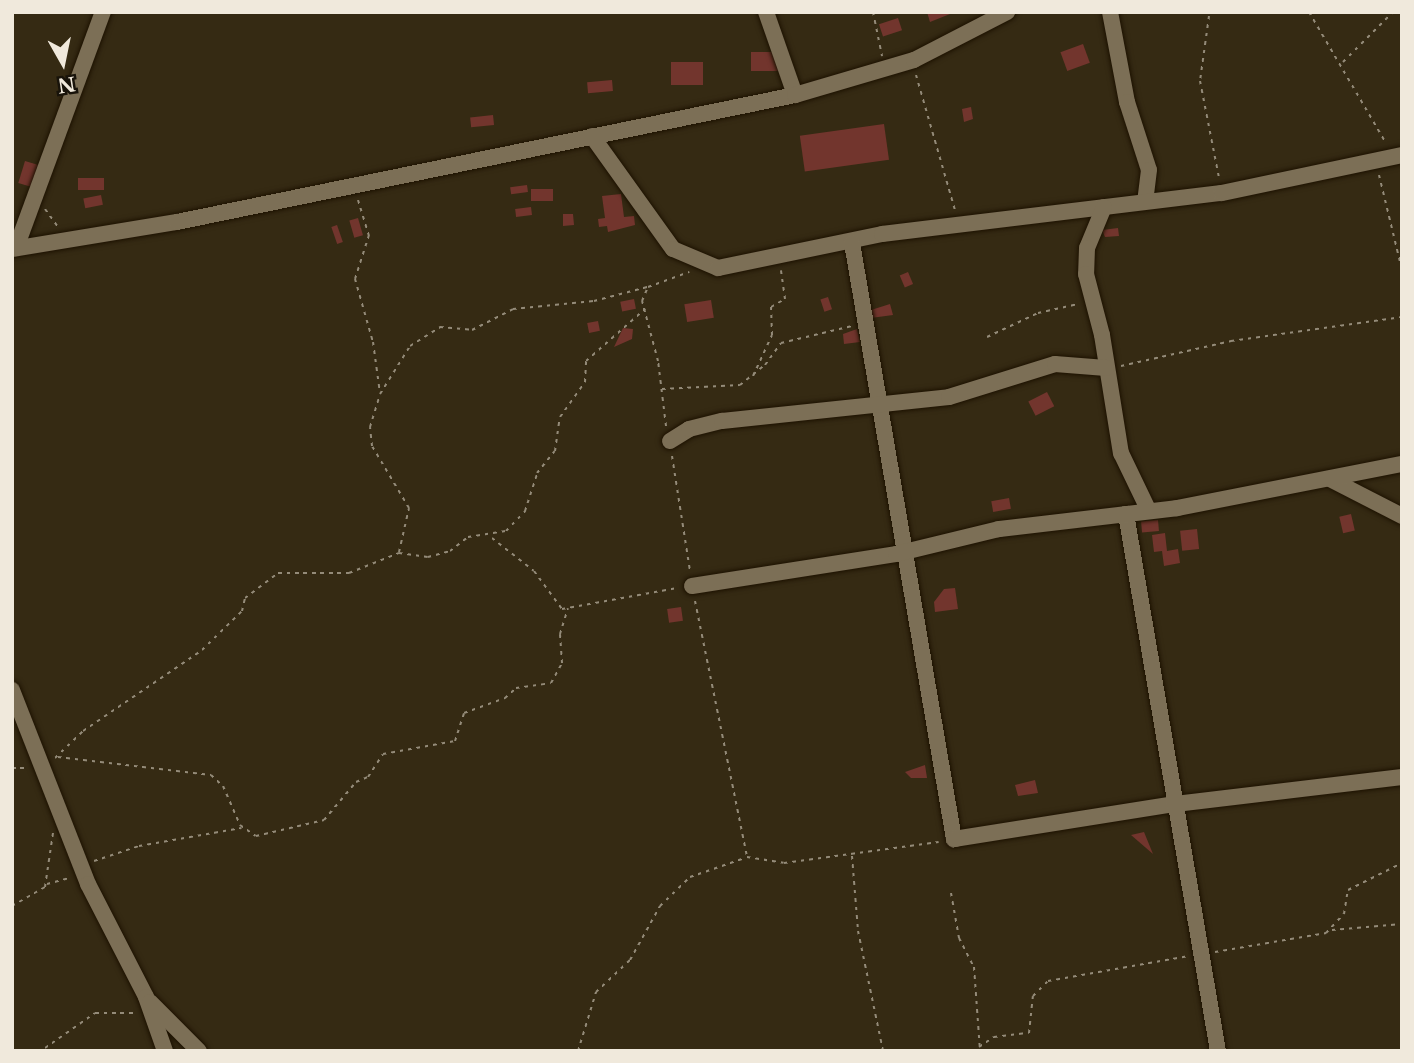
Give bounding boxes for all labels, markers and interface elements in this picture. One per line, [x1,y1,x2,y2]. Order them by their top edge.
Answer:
north arrow [28,28,98,98]
text: N [56,71,77,97]

